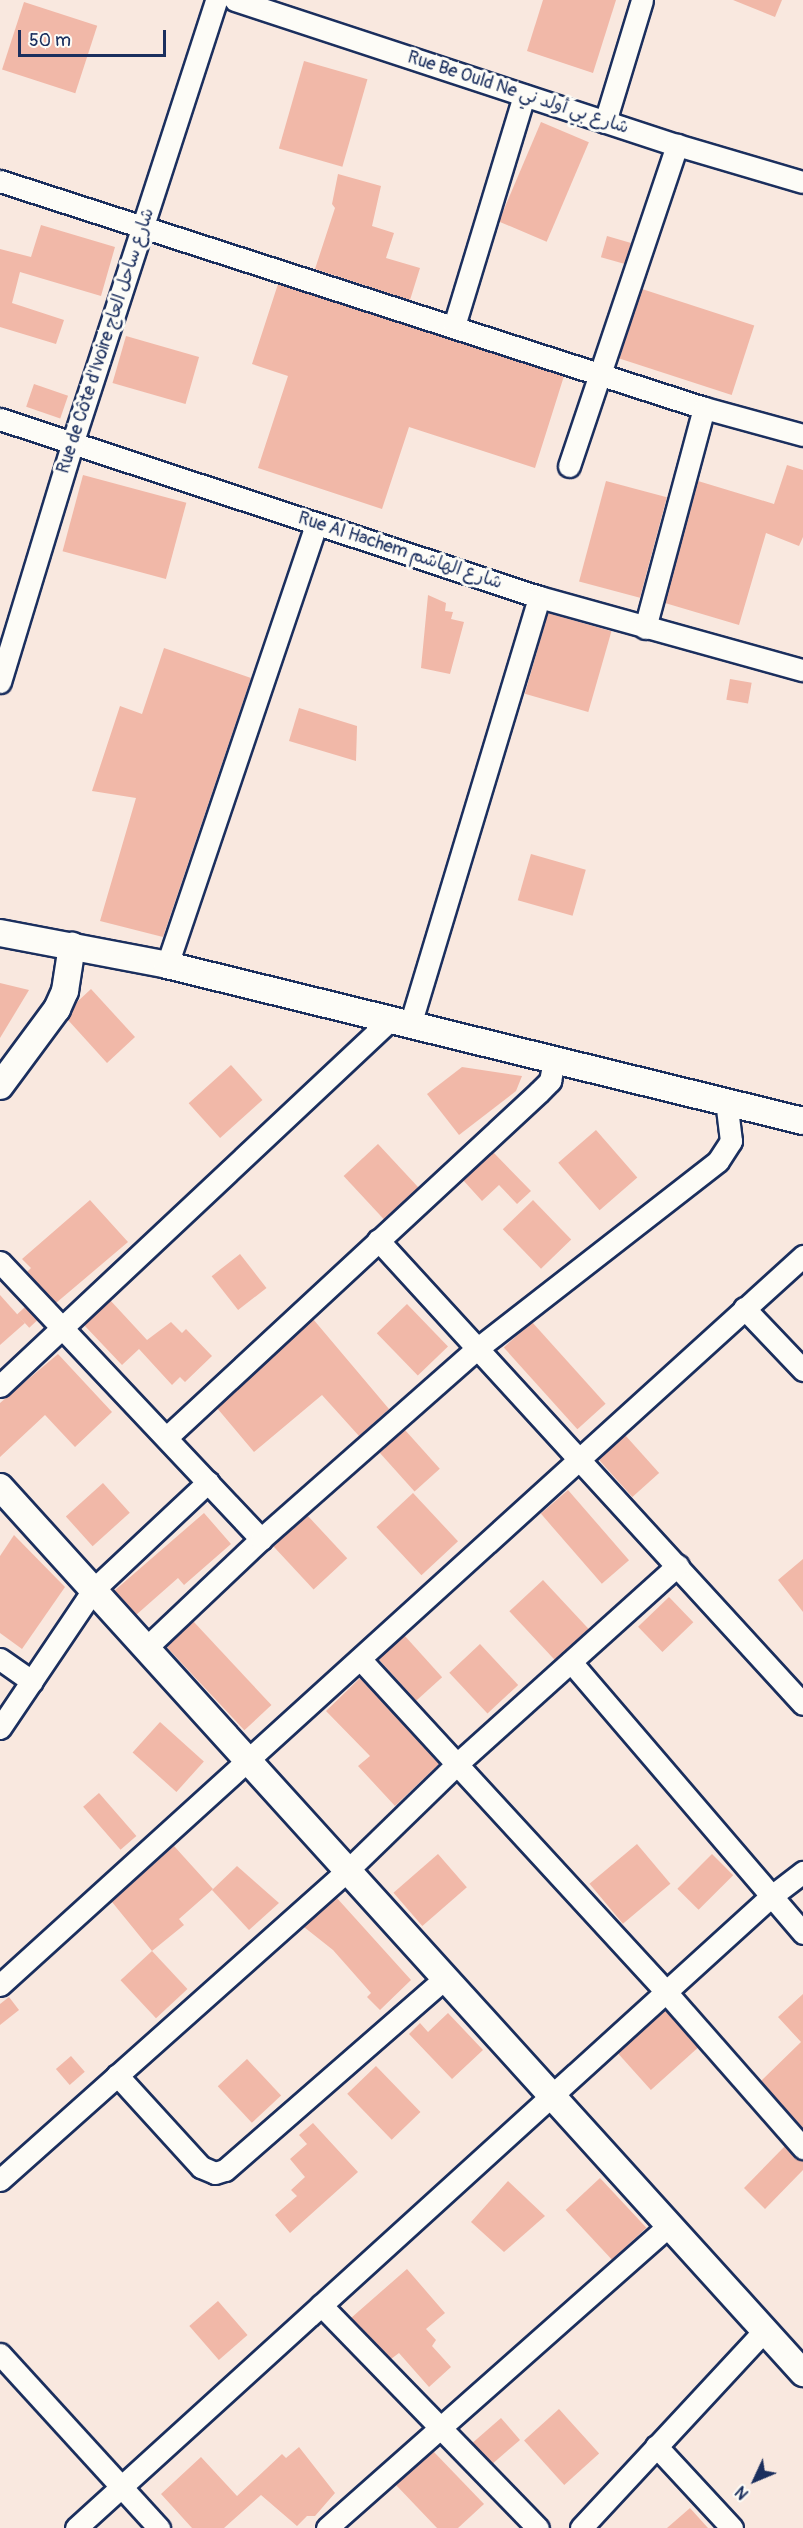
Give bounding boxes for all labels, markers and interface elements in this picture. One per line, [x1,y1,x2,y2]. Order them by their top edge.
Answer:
scale bar [21,18,170,56]
text: 50 m [29,29,71,52]
street label: Rue Be Ould Ne شارع بي أولد ني [405,47,631,139]
street label: Rue de Côte d'Ivoire شارع ساحل العاج [53,206,159,476]
street label: Rue Al Hachem شارع الهاشم [295,508,505,594]
north arrow [725,2450,785,2510]
text: N [731,2482,753,2503]

